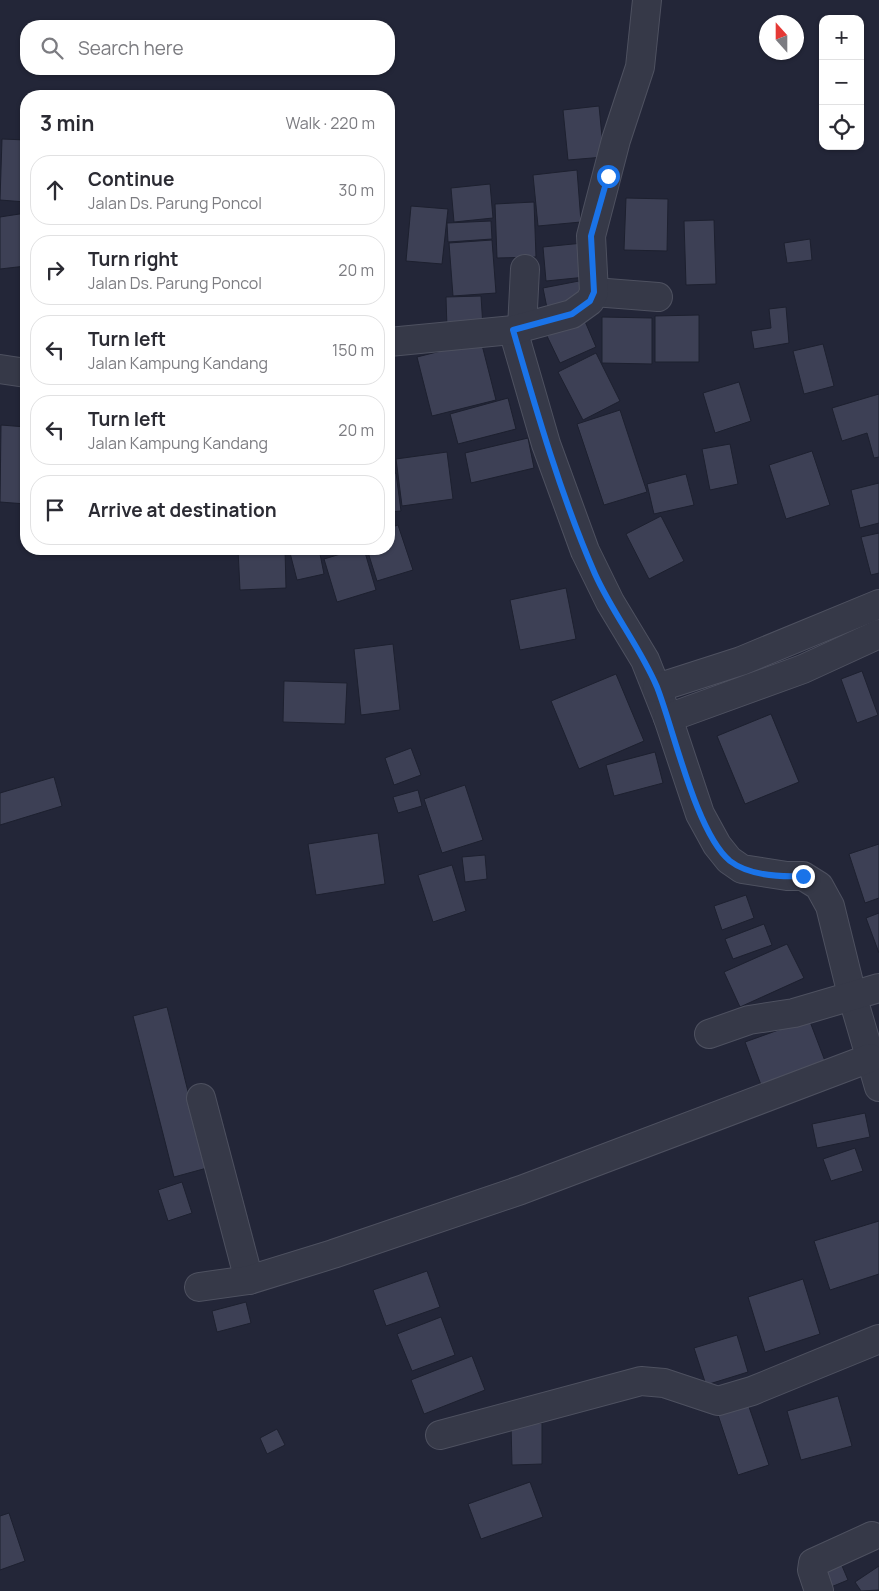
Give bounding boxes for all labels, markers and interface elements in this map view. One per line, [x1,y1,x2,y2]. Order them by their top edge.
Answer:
north arrow [759,15,804,60]
map controls [819,15,864,150]
button: + [819,15,864,60]
search box [20,20,395,75]
icon: search [38,34,66,62]
text: Search here [78,35,184,61]
button: − [819,60,864,105]
button: locate [819,105,864,150]
text: 3 min [40,109,94,137]
text: Walk · 220 m [285,112,375,134]
route start [597,165,620,188]
text: Continue [88,166,174,192]
icon: ahead [41,176,69,204]
text: 30 m [339,179,374,201]
text: Jalan Ds. Parung Poncol [88,192,262,214]
text: Turn right [88,246,178,272]
icon: right [41,256,69,284]
text: 20 m [338,259,374,281]
text: Jalan Ds. Parung Poncol [88,272,262,294]
text: Turn left [88,326,166,352]
icon: left [41,336,69,364]
text: 150 m [332,339,374,361]
text: Jalan Kampung Kandang [88,352,268,374]
text: Turn left [88,406,166,432]
icon: left [41,416,69,444]
text: 20 m [338,419,374,441]
text: Jalan Kampung Kandang [88,432,268,454]
icon: arrive [41,496,69,524]
text: Arrive at destination [88,497,277,523]
route end [792,865,815,888]

